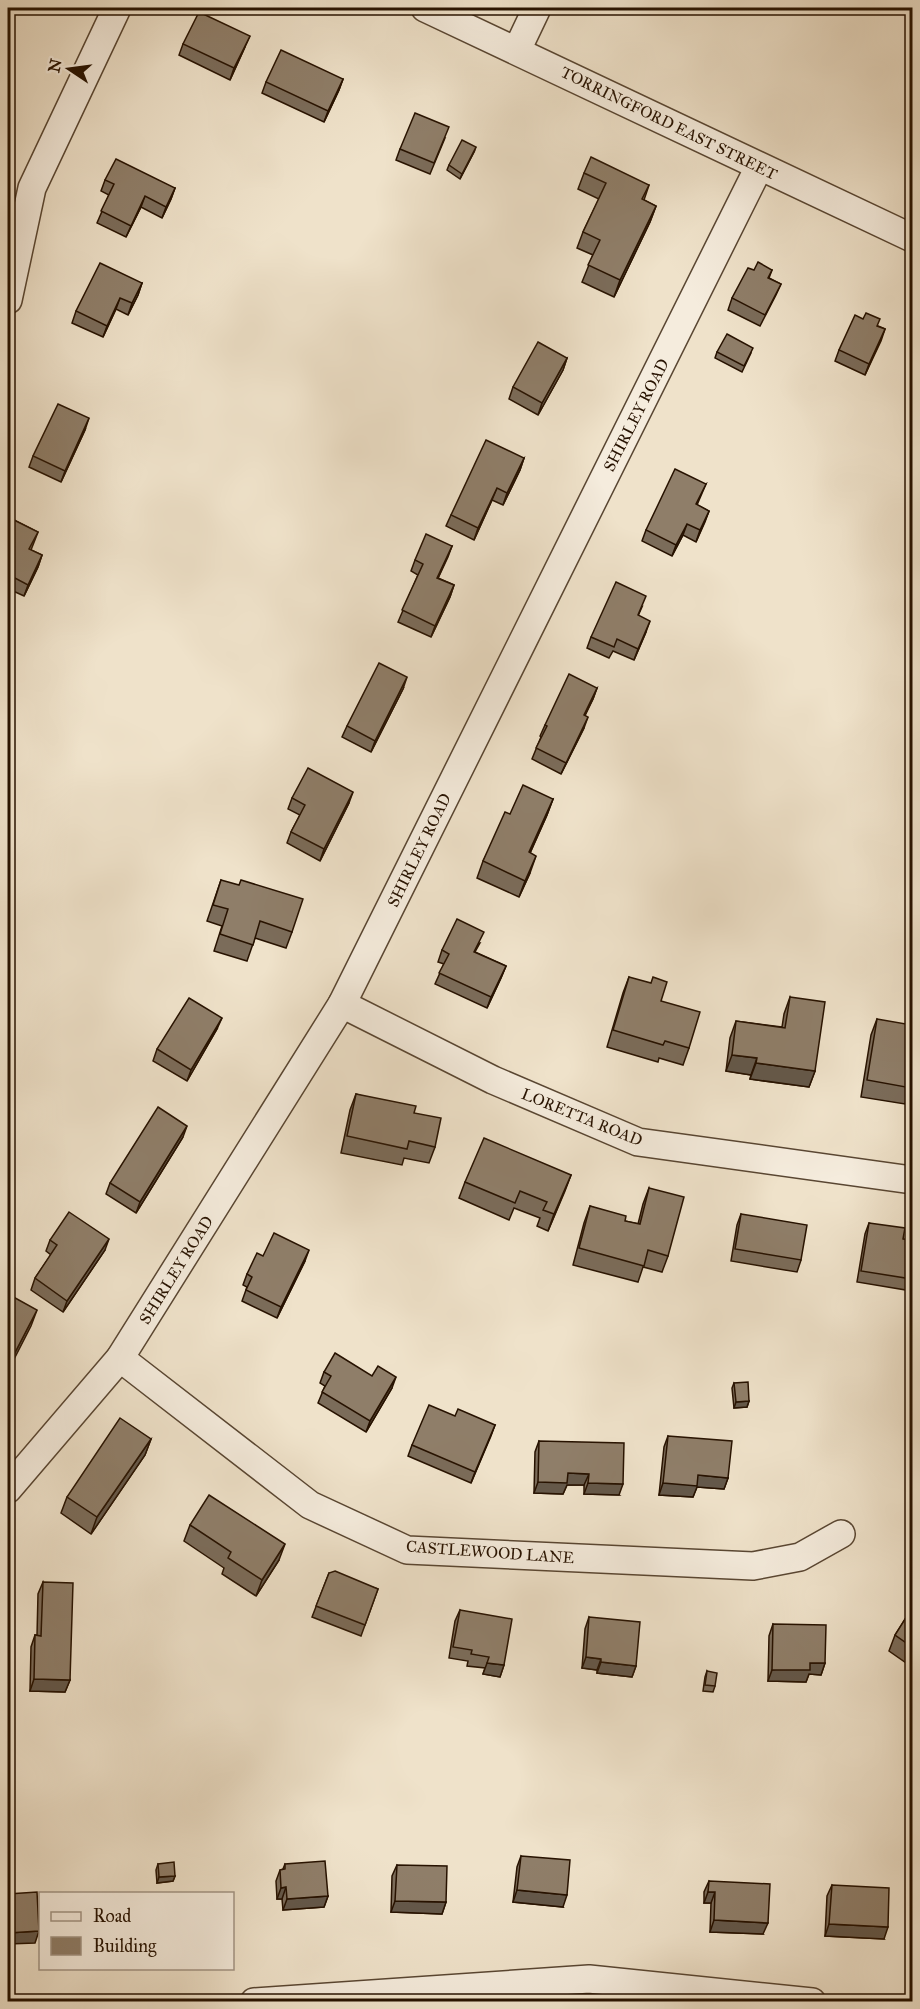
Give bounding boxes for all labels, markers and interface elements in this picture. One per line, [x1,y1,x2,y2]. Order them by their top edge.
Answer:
north arrow [39,39,99,99]
text: N [44,57,66,74]
street label: TORRINGFORD EAST STREET [558,62,780,184]
street label: SHIRLEY ROAD [599,355,673,475]
street label: SHIRLEY ROAD [383,790,455,910]
street label: LORETTA ROAD [519,1084,645,1150]
street label: SHIRLEY ROAD [135,1212,217,1328]
street label: CASTLEWOOD LANE [405,1537,575,1567]
legend [39,1892,234,1970]
text: Road [93,1905,131,1927]
text: Building [93,1935,157,1958]

